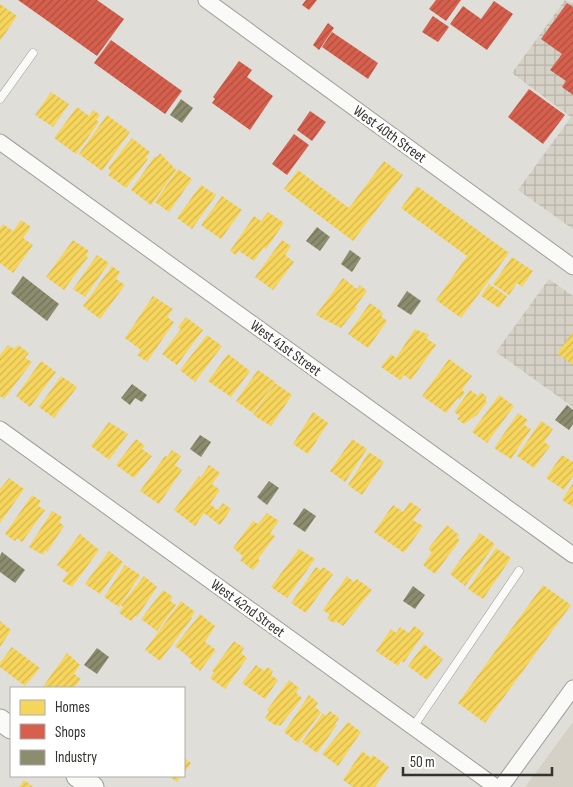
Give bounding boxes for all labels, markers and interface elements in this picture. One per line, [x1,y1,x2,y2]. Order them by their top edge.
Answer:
street label: West 40th Street [349,101,430,168]
street label: West 41st Street [246,316,325,381]
street label: West 42nd Street [207,575,289,642]
legend [10,687,185,777]
text: Homes [55,698,90,717]
text: Shops [55,723,86,742]
scale bar [403,744,552,776]
text: Industry [55,748,97,767]
text: 50 m [410,753,435,772]

